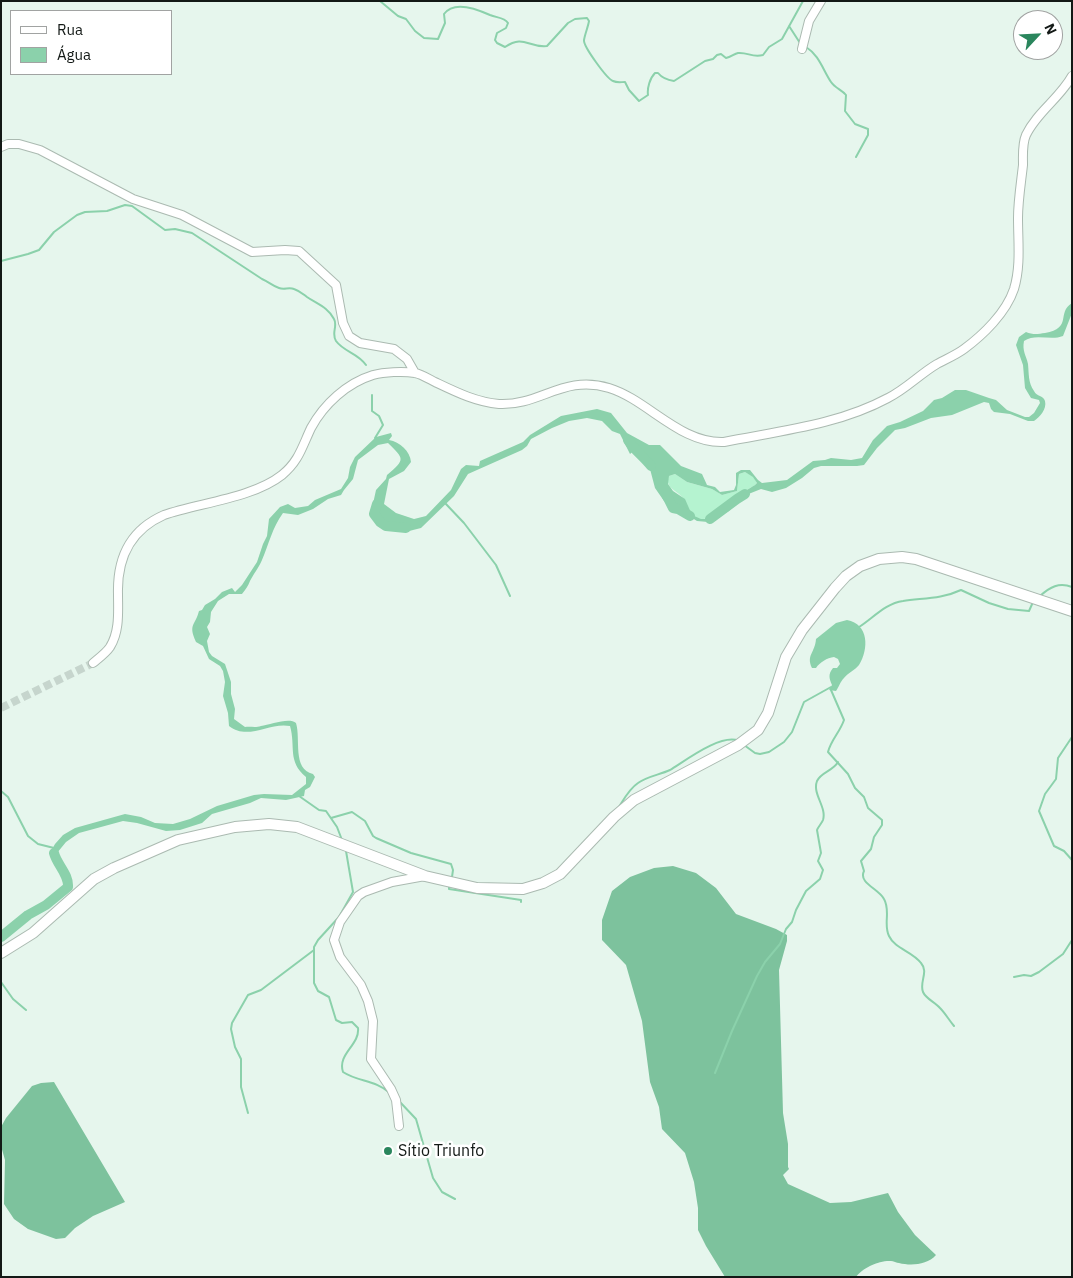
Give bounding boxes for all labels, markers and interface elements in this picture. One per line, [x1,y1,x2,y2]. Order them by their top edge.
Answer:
legend [10,10,172,75]
north arrow [1013,10,1063,60]
text: Rua [57,20,83,39]
text: N [1040,21,1061,37]
text: Água [57,45,91,64]
place label: Sítio Triunfo [398,1141,484,1161]
marker: Sítio Triunfo [382,1145,394,1157]

